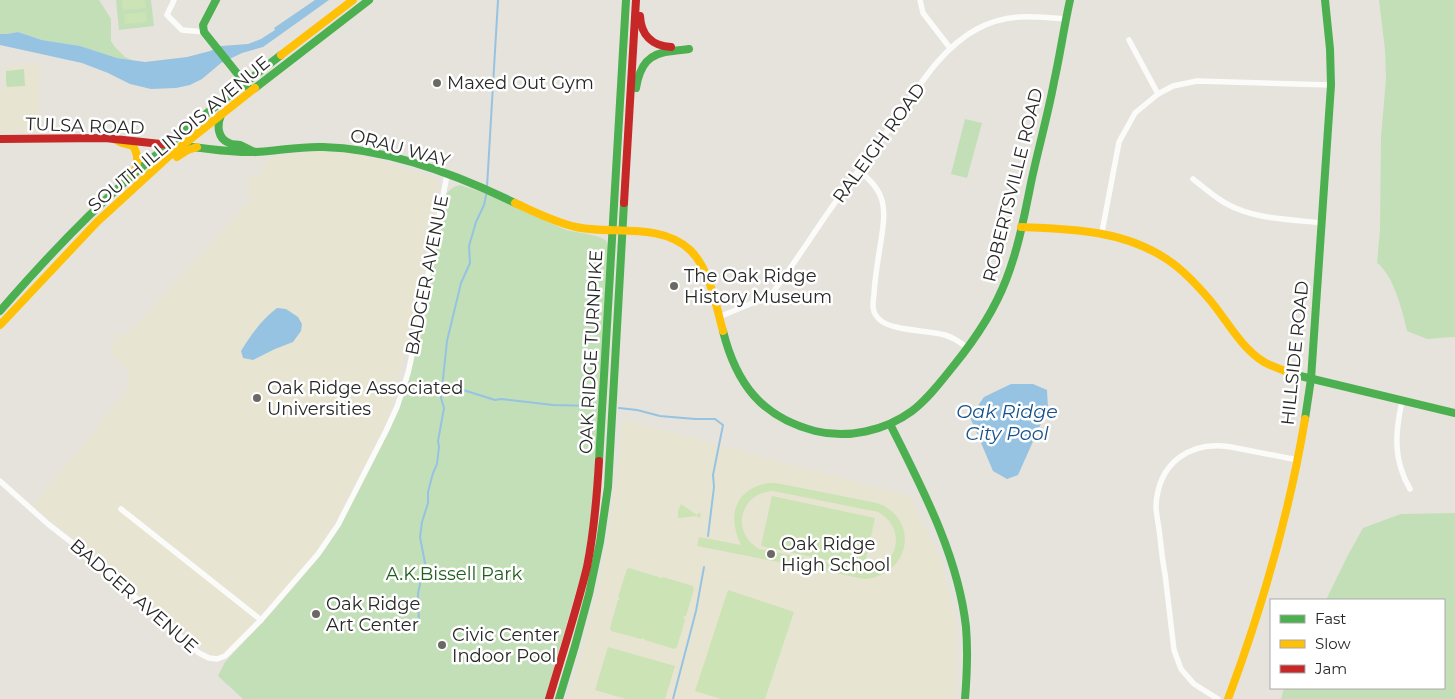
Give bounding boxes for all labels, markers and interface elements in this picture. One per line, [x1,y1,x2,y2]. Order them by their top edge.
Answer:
street label: SOUTH ILLINOIS AVENUE [84,52,274,216]
place label: Maxed Out Gym [447,72,594,94]
marker: Maxed Out Gym [431,77,443,89]
street label: RALEIGH ROAD [828,79,930,207]
street label: ROBERTSVILLE ROAD [978,86,1048,284]
street label: TULSA ROAD [25,113,145,139]
street label: ORAU WAY [348,124,453,172]
street label: BADGER AVENUE [401,193,453,357]
street label: OAK RIDGE TURNPIKE [575,249,607,455]
place label: The Oak Ridge History Museum [684,265,832,308]
marker: The Oak Ridge History Museum [668,280,680,292]
street label: HILLSIDE ROAD [1276,280,1314,426]
place label: Oak Ridge Associated Universities [267,377,463,420]
marker: Oak Ridge Associated Universities [251,392,263,404]
water label: Oak Ridge City Pool [956,400,1058,445]
place label: Oak Ridge High School [781,533,890,576]
street label: BADGER AVENUE [65,534,203,658]
marker: Oak Ridge High School [765,548,777,560]
park label: A.K.Bissell Park [386,563,522,585]
place label: Oak Ridge Art Center [326,593,421,636]
legend [1270,599,1445,689]
marker: Oak Ridge Art Center [310,608,322,620]
text: Fast [1315,609,1346,628]
place label: Civic Center Indoor Pool [452,624,560,667]
text: Slow [1315,634,1351,653]
marker: Civic Center Indoor Pool [436,639,448,651]
text: Jam [1314,659,1347,678]

